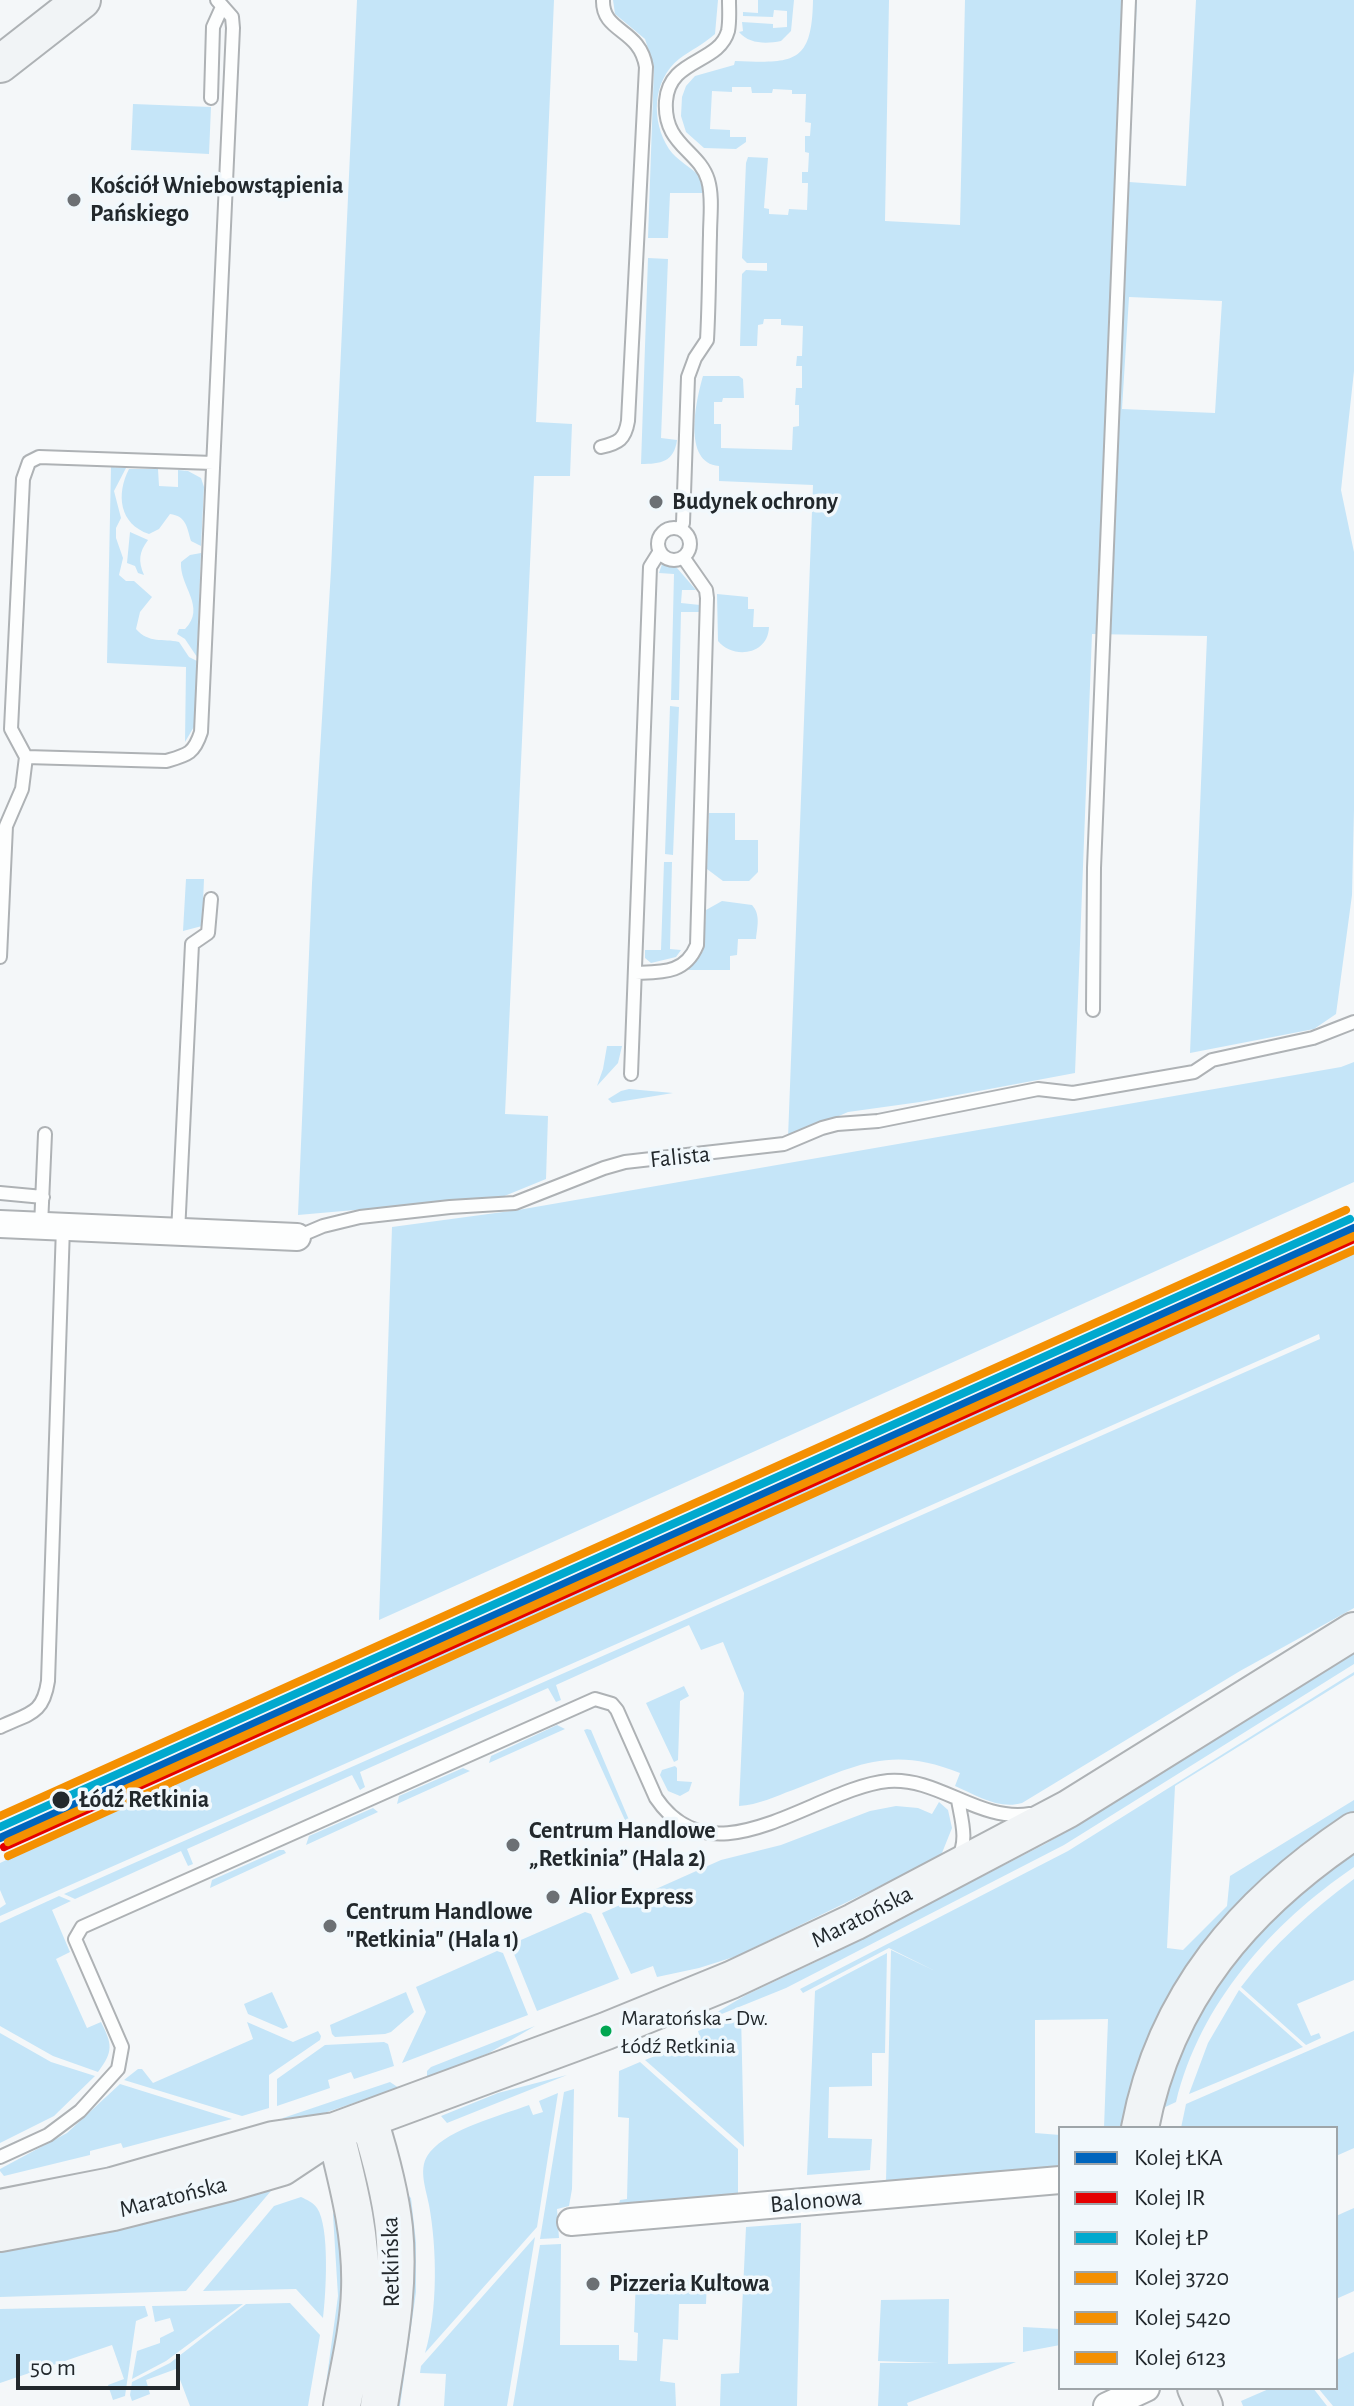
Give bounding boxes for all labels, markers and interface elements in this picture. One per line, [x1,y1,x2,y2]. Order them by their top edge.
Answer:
place label: Kościół Wniebowstąpienia Pańskiego [90,172,344,228]
marker: Kościół Wniebowstąpienia Pańskiego [65,191,83,209]
place label: Budynek ochrony [672,488,838,516]
marker: Budynek ochrony [647,493,665,511]
street label: Falista [649,1140,711,1174]
place label: Łódź Retkinia [79,1786,209,1814]
marker: Łódź Retkinia [50,1789,72,1811]
place label: Centrum Handlowe „Retkinia” (Hala 2) [529,1817,716,1873]
marker: Centrum Handlowe „Retkinia” (Hala 2) [504,1836,522,1854]
street label: Maratońska [807,1879,917,1955]
place label: Alior Express [569,1883,694,1911]
marker: Alior Express [544,1888,562,1906]
place label: Centrum Handlowe "Retkinia" (Hala 1) [346,1898,533,1954]
marker: Centrum Handlowe "Retkinia" (Hala 1) [321,1917,339,1935]
place label: Maratońska - Dw. Łódź Retkinia [621,2005,768,2056]
marker: Maratońska - Dw. Łódź Retkinia [598,2023,614,2039]
legend [1058,2126,1338,2390]
text: Kolej ŁKA [1134,2146,1223,2170]
street label: Maratońska [116,2170,230,2224]
street label: Balonowa [769,2183,863,2219]
text: Kolej IR [1134,2186,1205,2210]
street label: Retkińska [376,2216,406,2308]
text: Kolej ŁP [1134,2226,1208,2250]
text: Kolej 3720 [1134,2266,1229,2290]
place label: Pizzeria Kultowa [609,2270,770,2298]
marker: Pizzeria Kultowa [584,2275,602,2293]
text: Kolej 5420 [1134,2306,1231,2330]
scale bar [20,2338,184,2388]
text: Kolej 6123 [1134,2346,1226,2370]
text: 50 m [30,2356,76,2380]

